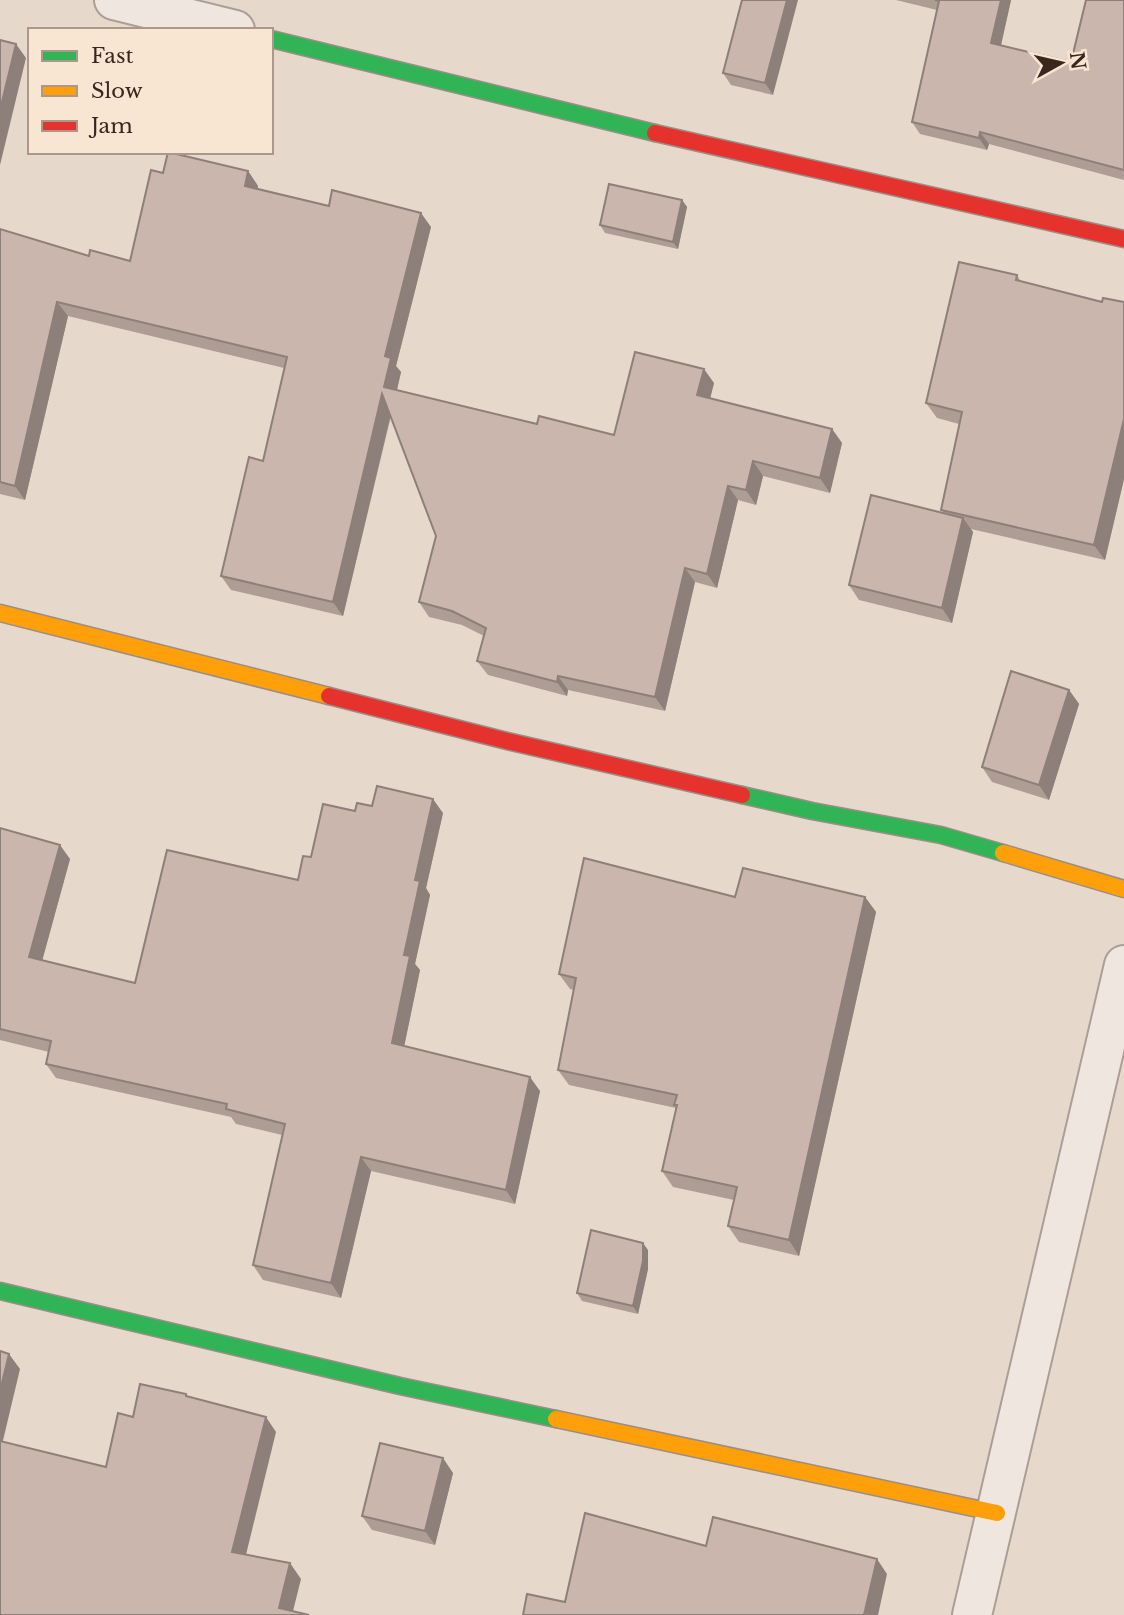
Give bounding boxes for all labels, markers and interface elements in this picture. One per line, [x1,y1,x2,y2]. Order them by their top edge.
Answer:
legend [28,28,273,154]
north arrow [1026,28,1096,98]
text: Fast [91,43,133,69]
text: N [1065,50,1090,71]
text: Slow [91,78,143,104]
text: Jam [88,113,133,139]

